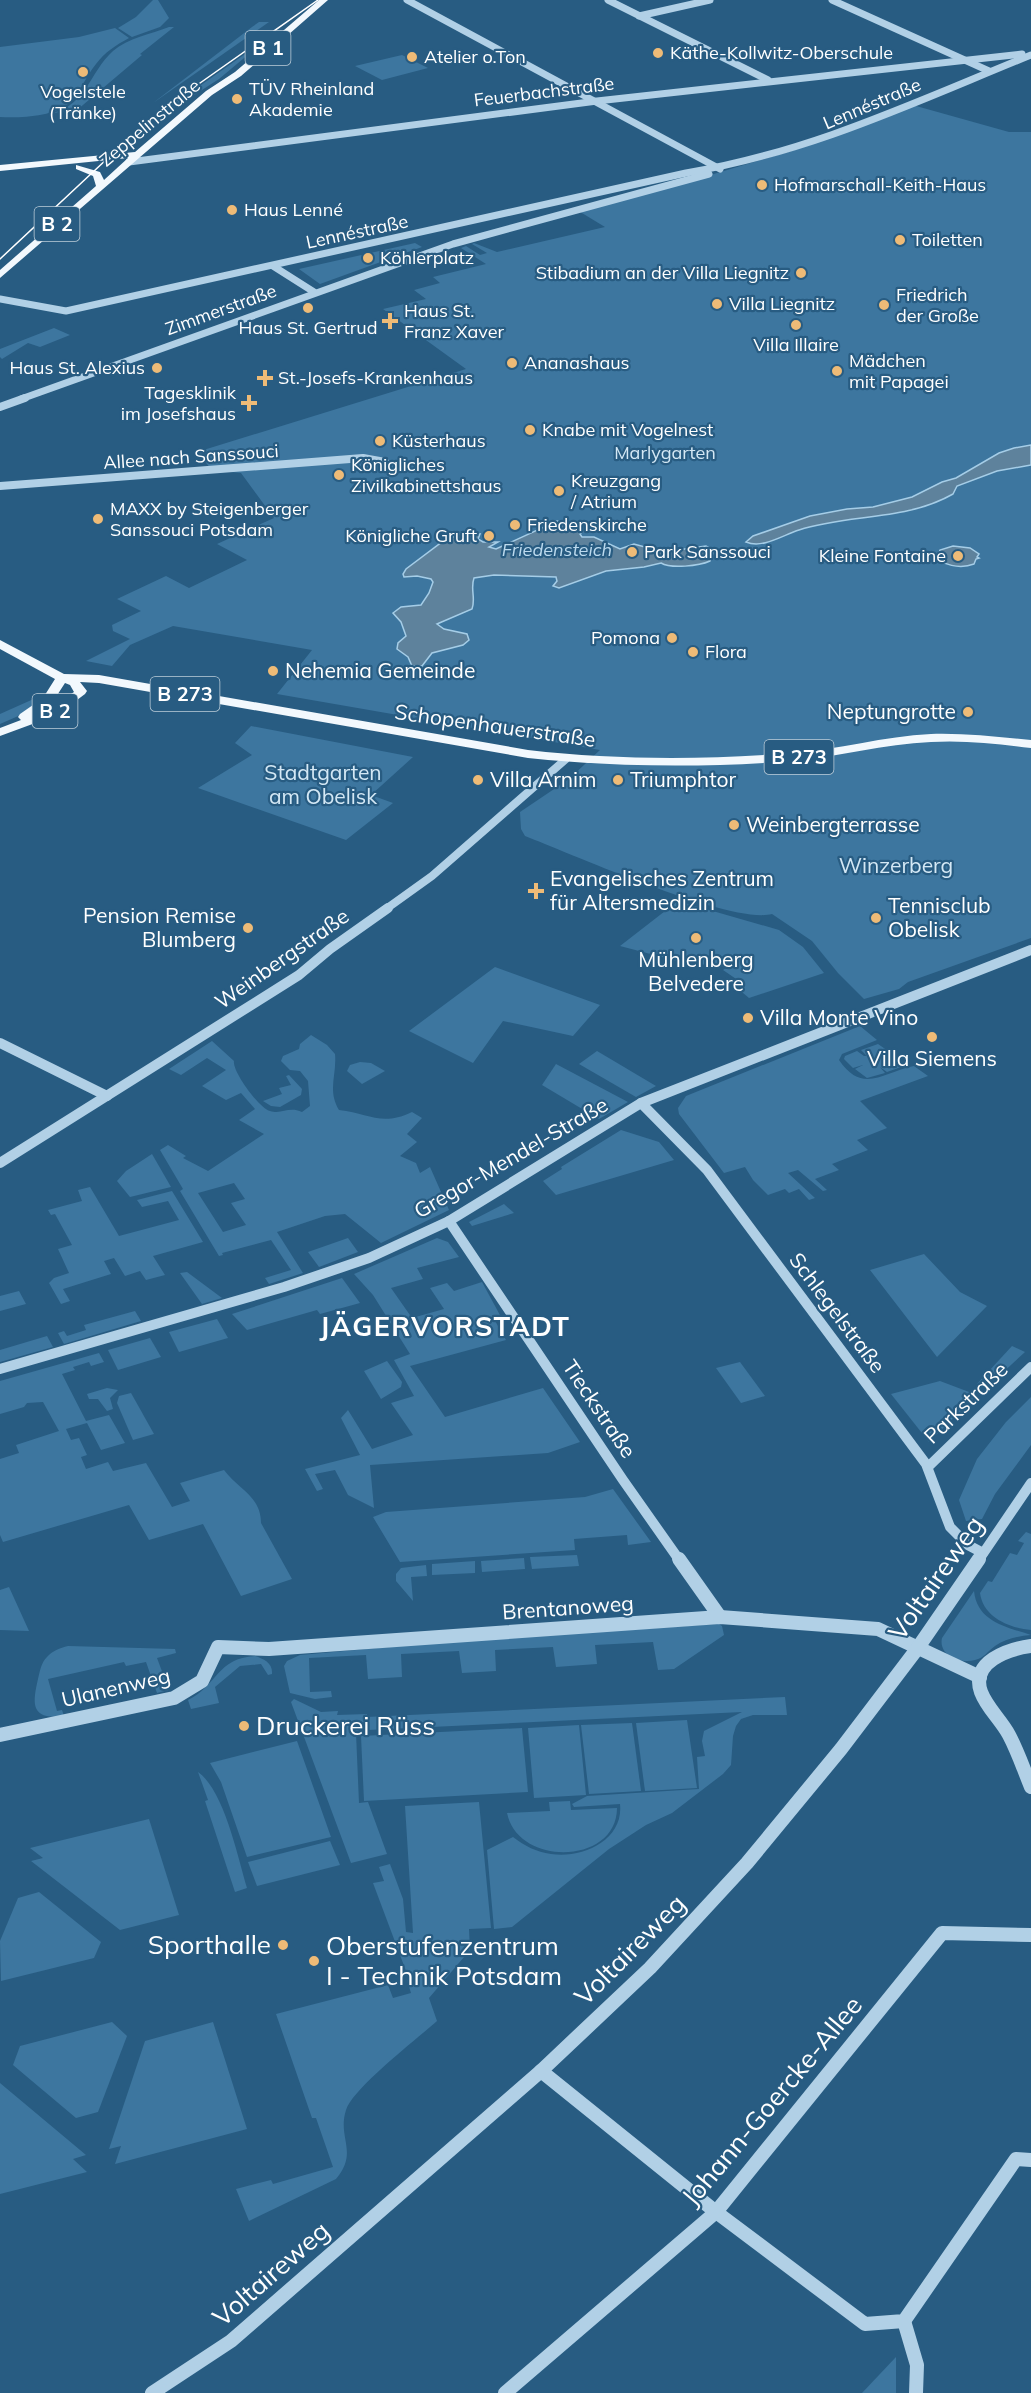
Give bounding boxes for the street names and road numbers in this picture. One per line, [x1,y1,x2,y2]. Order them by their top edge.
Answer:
road number: B 1 [246,31,290,65]
street label: Feuerbachstraße [473,72,615,112]
street label: Lennéstraße [819,73,924,134]
street label: Zeppelinstraße [95,74,205,171]
road number: B 2 [34,207,80,241]
street label: Lennéstraße [304,209,410,254]
street label: Zimmerstraße [162,279,279,340]
street label: Allee nach Sanssouci [102,439,279,474]
road number: B 273 [150,677,219,711]
road number: B 2 [32,694,78,728]
street label: Schopenhauerstraße [393,698,597,752]
road number: B 273 [764,740,834,774]
street label: Weinbergstraße [209,902,353,1014]
street label: Gregor-Mendel-Straße [409,1091,612,1223]
street label: Schlegelstraße [784,1247,891,1378]
street label: Tieckstraße [558,1354,642,1462]
street label: Parkstraße [918,1356,1013,1449]
street label: Voltaireweg [881,1509,990,1646]
street label: Brentanoweg [501,1589,635,1625]
street label: Ulanenweg [59,1662,173,1712]
street label: Voltaireweg [567,1887,692,2012]
street label: Johann-Goercke-Allee [674,1989,869,2212]
street label: Voltaireweg [205,2214,336,2333]

